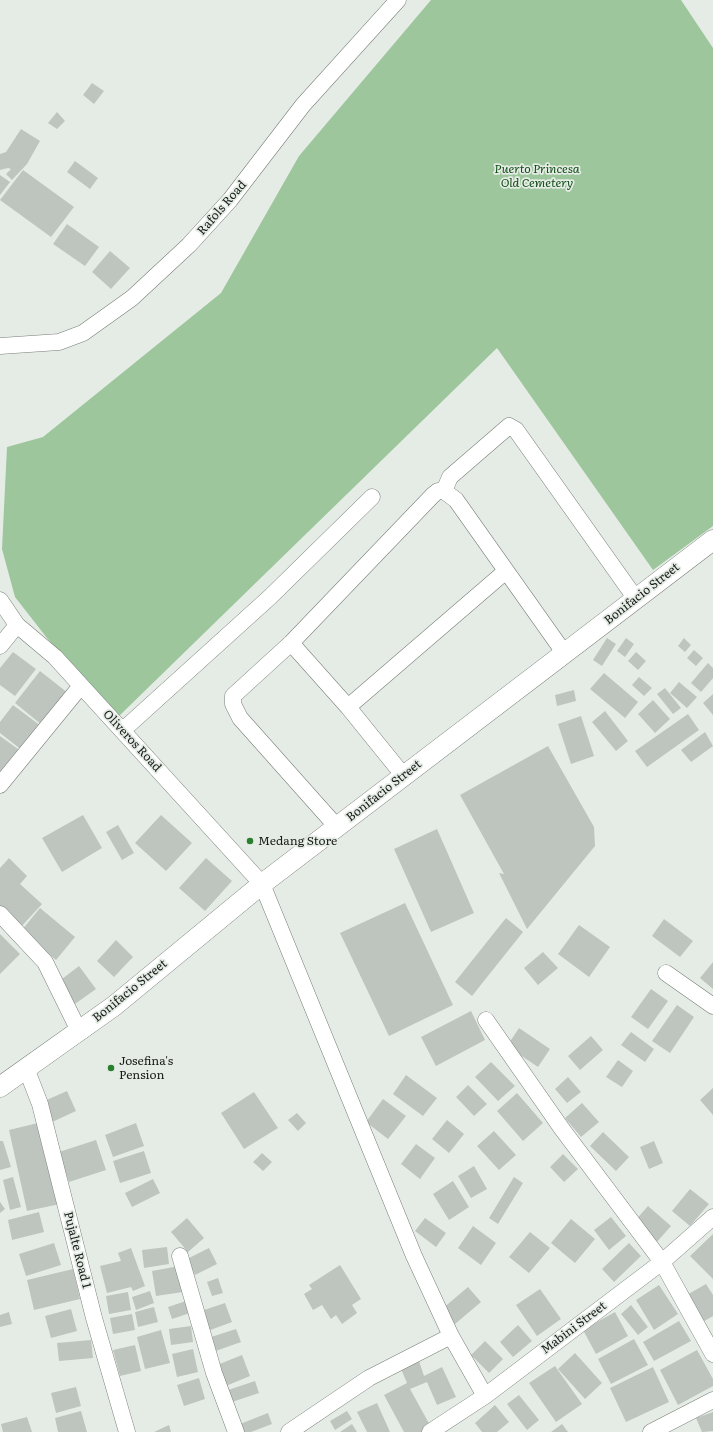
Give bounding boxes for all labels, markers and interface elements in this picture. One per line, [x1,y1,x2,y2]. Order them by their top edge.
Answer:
park label: Puerto Princesa Old Cemetery [494,162,580,190]
street label: Rafols Road [194,178,250,238]
street label: Bonifacio Street [602,560,682,628]
street label: Oliveros Road [100,707,164,775]
street label: Bonifacio Street [344,757,424,825]
place label: Medang Store [258,834,337,848]
marker: Medang Store [245,836,255,846]
street label: Bonifacio Street [90,957,170,1025]
place label: Josefina's Pension [119,1054,173,1082]
marker: Josefina's Pension [106,1063,116,1073]
street label: Pujalte Road 1 [61,1210,93,1290]
street label: Mabini Street [539,1299,609,1357]

